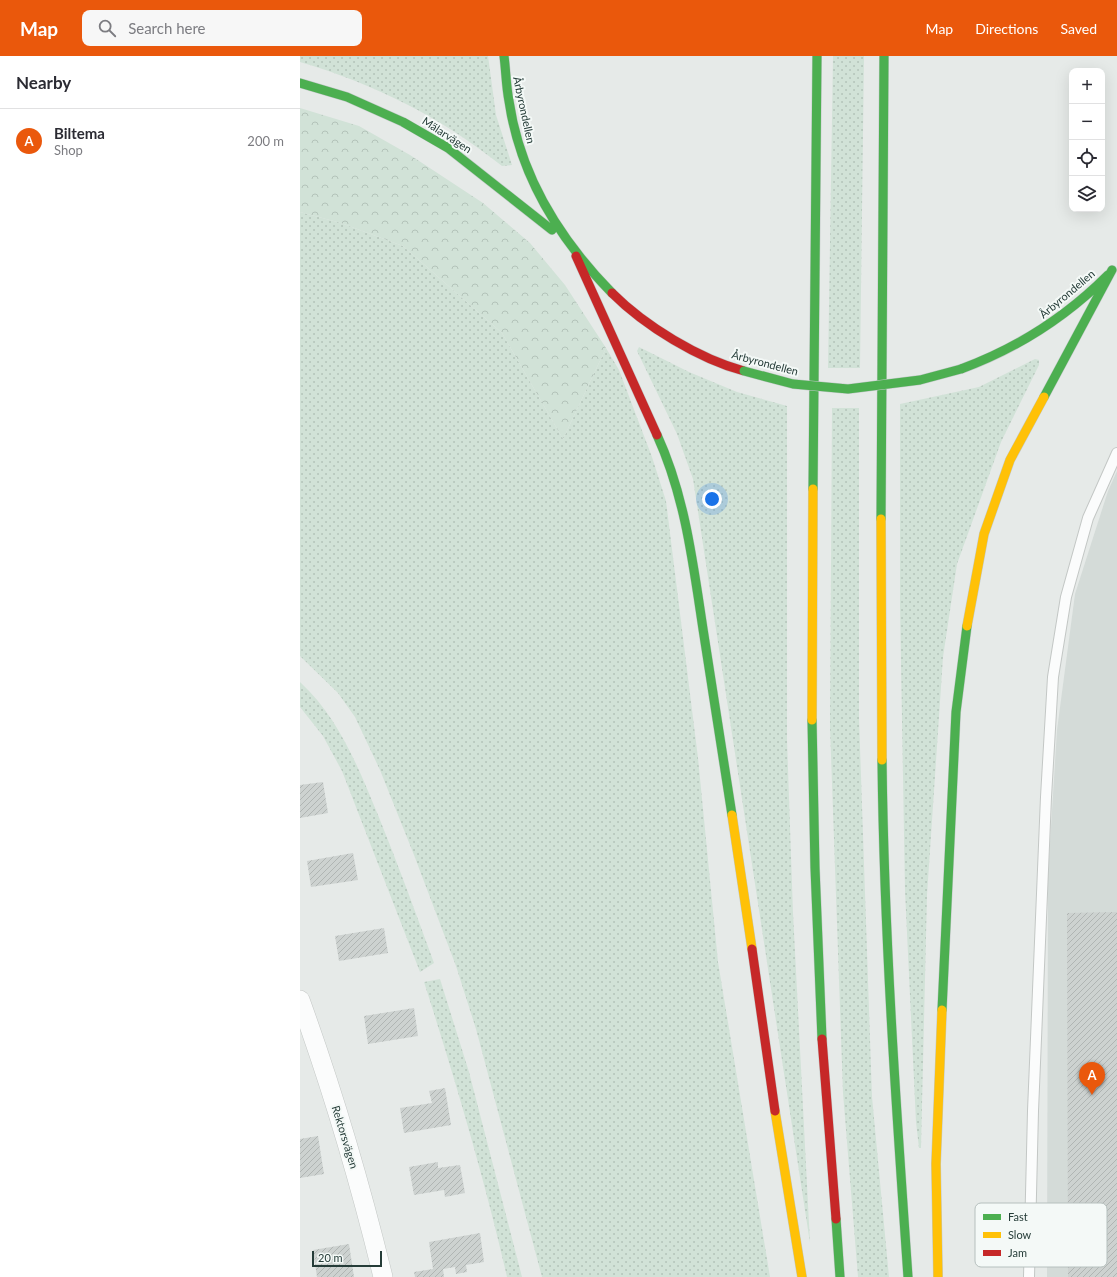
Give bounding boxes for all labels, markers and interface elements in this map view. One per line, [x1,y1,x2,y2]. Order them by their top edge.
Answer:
search box [82,10,362,46]
text: Map [20,17,58,40]
icon: search [96,17,118,39]
text: Search here [128,19,206,37]
text: Map [926,20,953,37]
text: Directions [975,20,1038,37]
text: Saved [1060,20,1097,37]
map controls [1069,68,1105,212]
button: + [1069,68,1105,104]
text: Nearby [16,72,71,93]
street label: Årbyrondellen [511,75,538,145]
button: − [1069,104,1105,140]
street label: Mälarvägen [420,114,474,155]
text: Biltema [54,124,105,142]
text: A [24,133,34,149]
text: 200 m [247,133,284,149]
button: locate [1069,140,1105,176]
text: Shop [54,142,83,158]
button: layers [1069,176,1105,212]
street label: Årbyrondellen [1036,267,1097,321]
street label: Årbyrondellen [730,347,800,378]
your location [702,489,722,509]
pin: A [1079,1062,1105,1095]
street label: Rektorsvägen [330,1104,361,1170]
legend [975,1203,1107,1267]
text: Fast [1008,1210,1028,1223]
text: Slow [1008,1228,1032,1241]
text: Jam [1008,1246,1027,1259]
scale bar [312,1249,382,1268]
text: 20 m [318,1251,343,1264]

